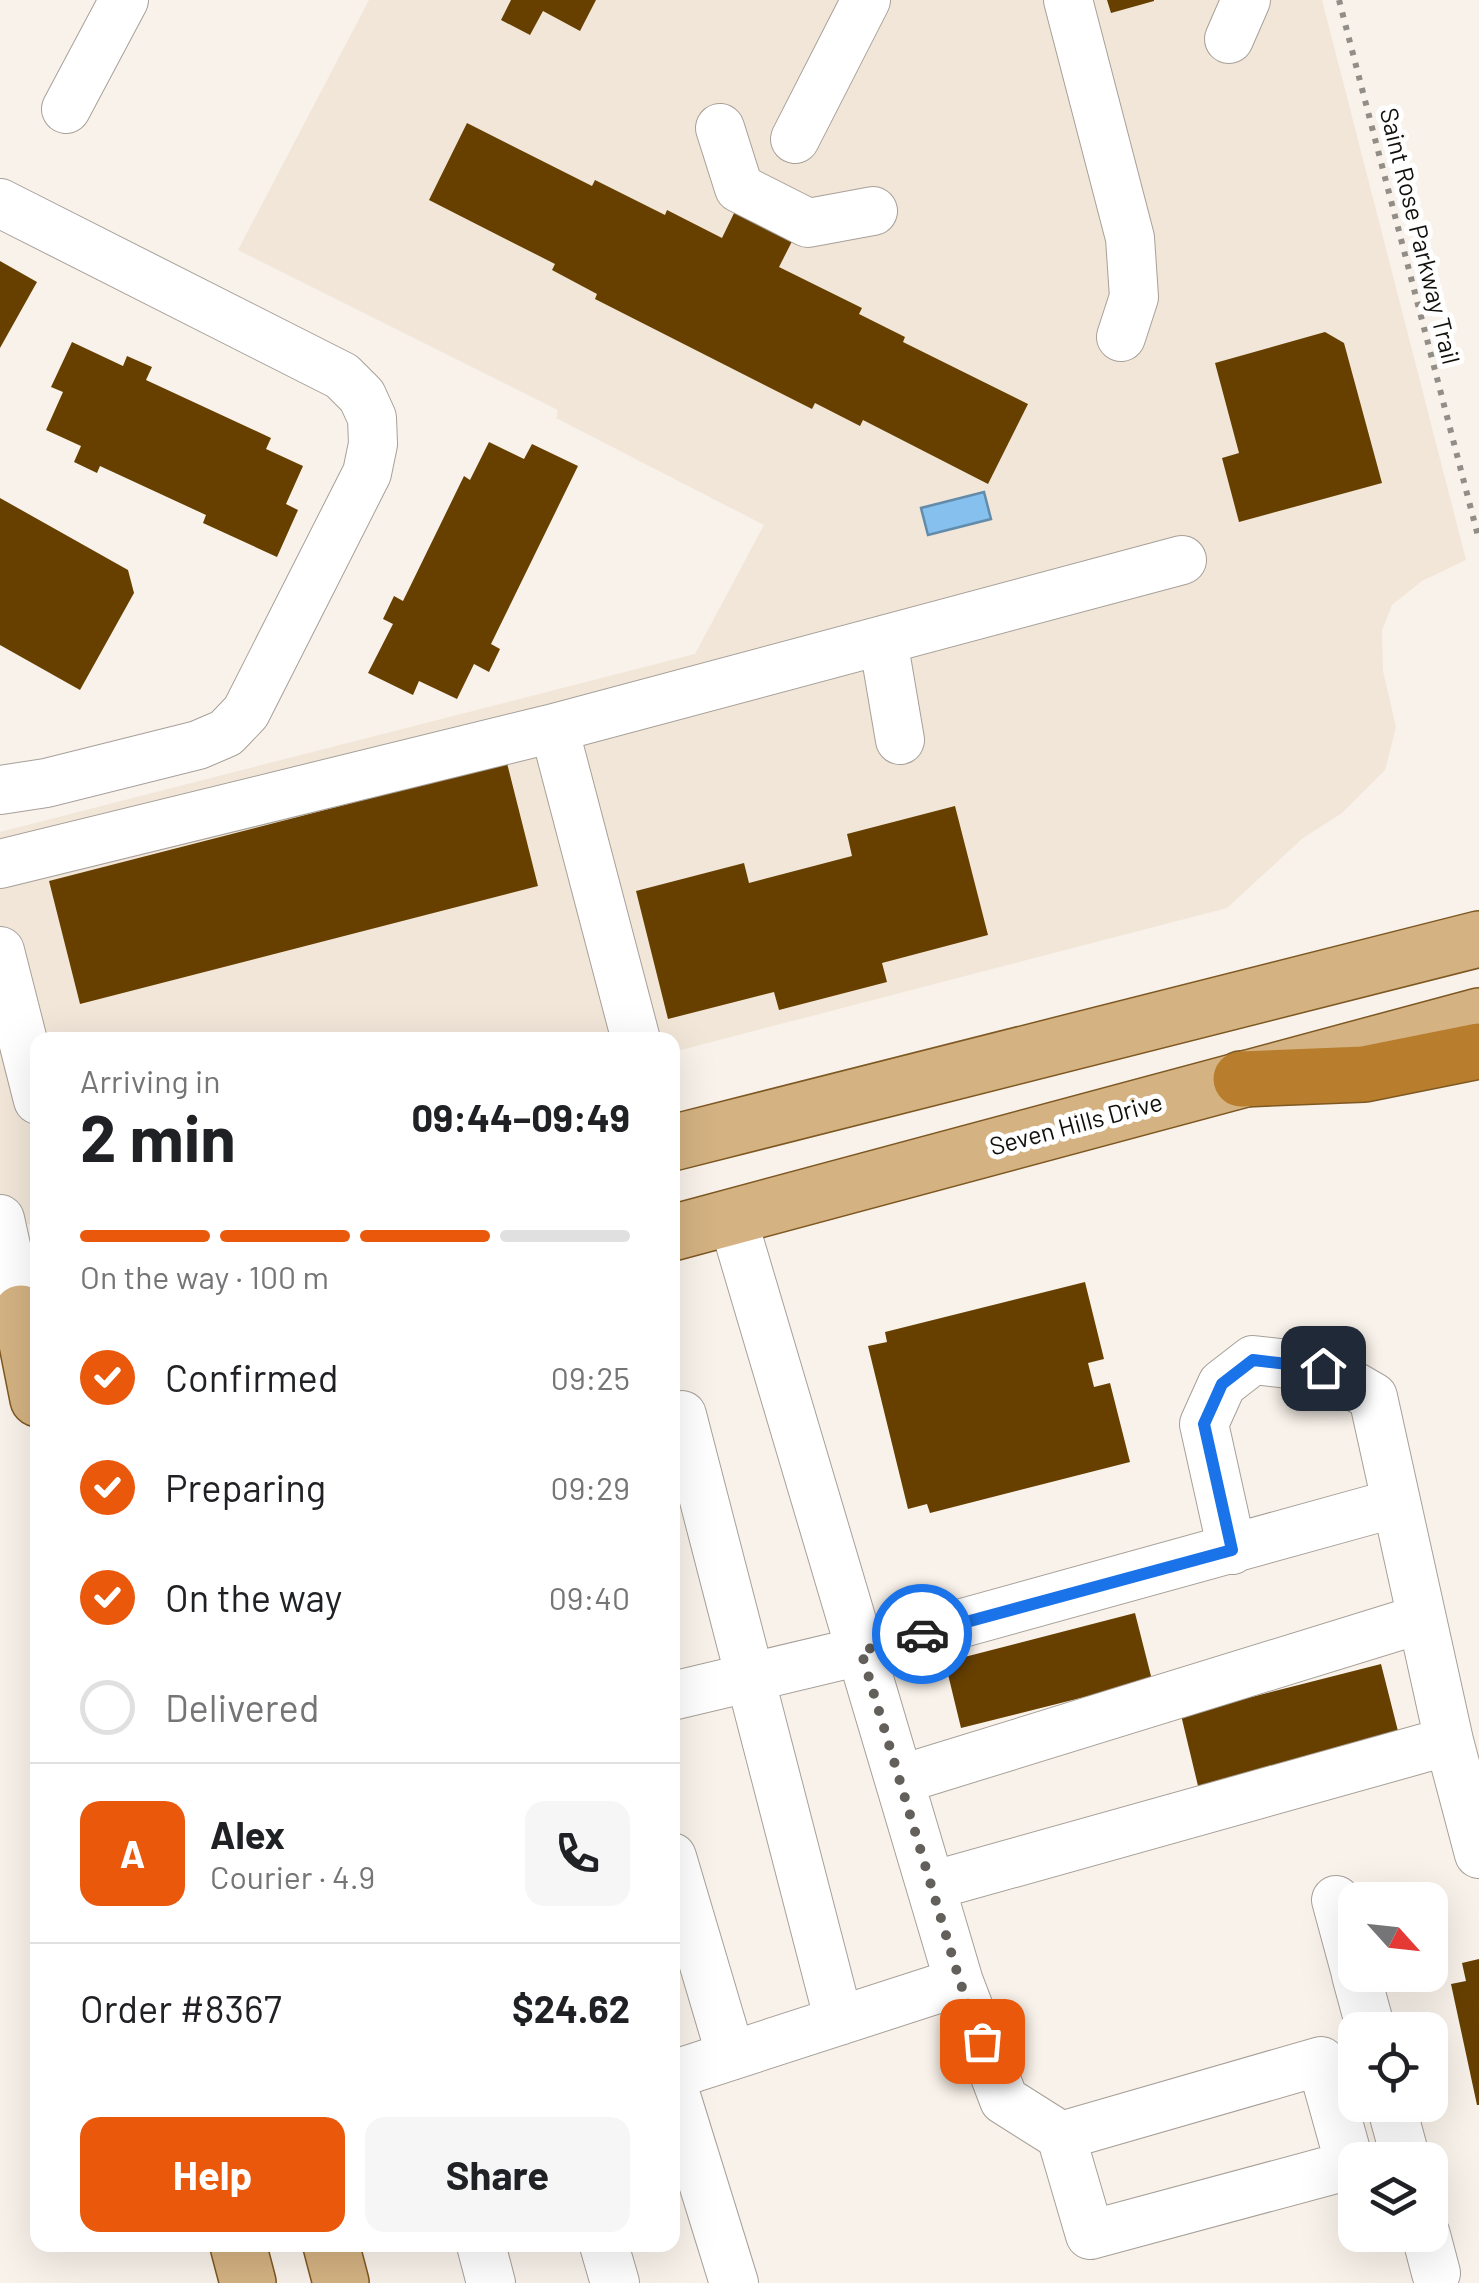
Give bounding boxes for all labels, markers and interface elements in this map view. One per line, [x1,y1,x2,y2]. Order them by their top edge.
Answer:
street label: Saint Rose Parkway Trail [1375,104,1467,367]
text: Arriving in [80,1061,220,1099]
street label: Seven Hills Drive [986,1086,1166,1161]
text: 09:44–09:49 [411,1094,630,1140]
text: 2 min [80,1097,236,1175]
text: On the way · 100 m [80,1257,329,1295]
pin [1281,1326,1366,1411]
icon: home [1296,1341,1351,1396]
icon: check [80,1350,135,1405]
text: Confirmed [165,1354,338,1400]
text: 09:25 [551,1358,630,1396]
icon: check [80,1460,135,1515]
text: Preparing [165,1464,326,1510]
text: 09:29 [551,1468,630,1506]
icon: check [80,1570,135,1625]
text: On the way [165,1574,342,1620]
text: 09:40 [549,1578,630,1616]
courier [872,1584,972,1684]
icon: car [895,1607,950,1662]
text: Delivered [165,1684,319,1730]
button: phone [525,1801,630,1906]
text: Alex [210,1811,285,1857]
text: A [120,1830,145,1876]
text: Courier · 4.9 [210,1857,375,1895]
north arrow [1338,1882,1448,1992]
map controls [1338,1882,1448,2252]
text: Order #8367 [80,1985,282,2031]
text: $24.62 [512,1985,630,2031]
pin [940,1999,1025,2084]
button: locate [1338,2012,1448,2122]
icon: bag [955,2014,1010,2069]
button: Help [80,2117,345,2232]
button: Share [365,2117,630,2232]
button: layers [1338,2142,1448,2252]

